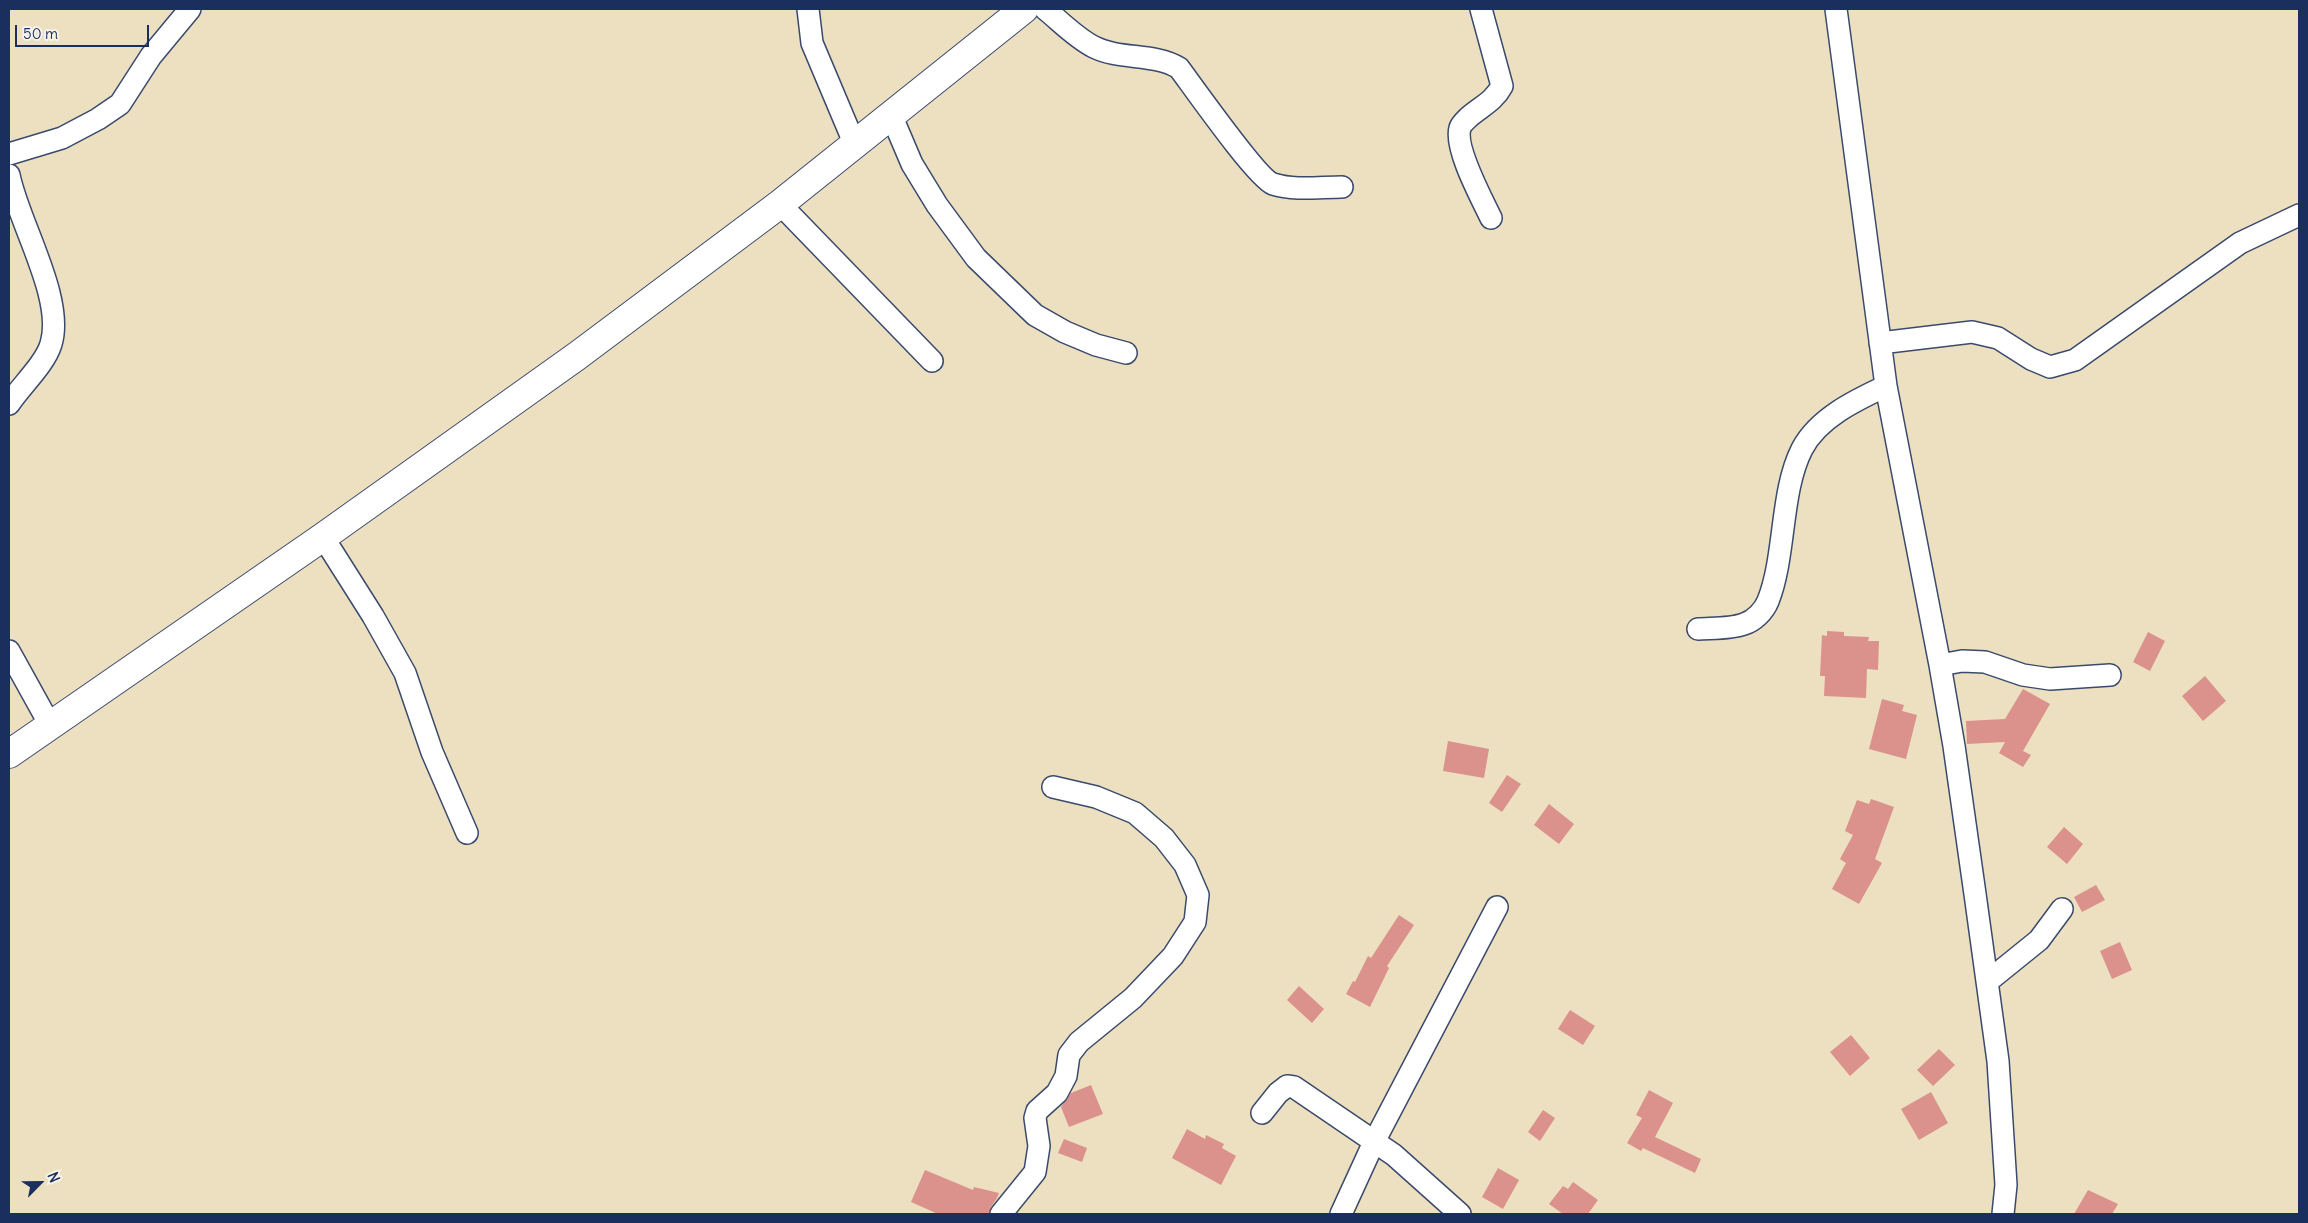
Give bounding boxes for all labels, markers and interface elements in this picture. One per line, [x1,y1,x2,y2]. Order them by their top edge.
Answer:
scale bar [18,15,151,47]
text: 50 m [23,24,58,43]
north arrow [15,1158,65,1208]
text: N [44,1169,64,1185]

